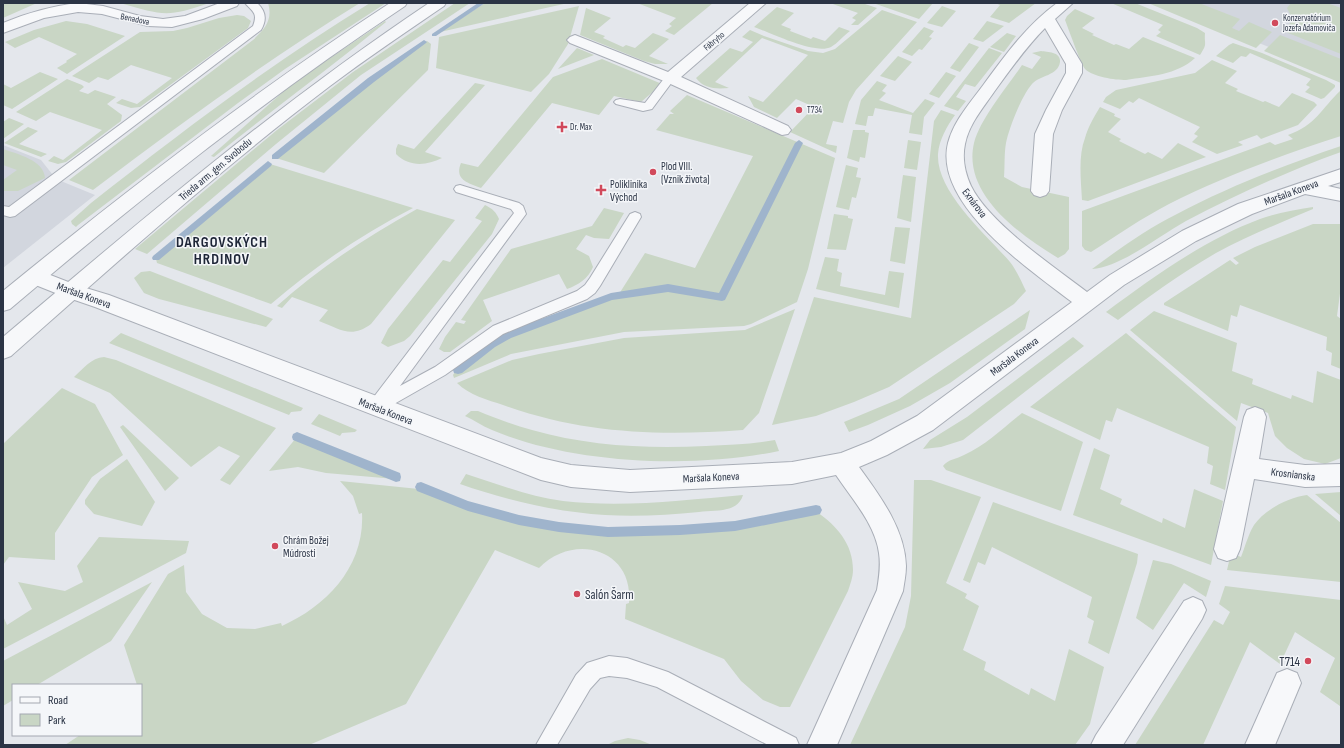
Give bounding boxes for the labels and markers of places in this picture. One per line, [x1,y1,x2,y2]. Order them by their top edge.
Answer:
place label: Konzervatórium Jozefa Adamoviča [1282,13,1335,34]
marker: Konzervatórium Jozefa Adamoviča [1270,18,1280,28]
marker: T734 [794,105,804,115]
place label: T734 [807,105,822,116]
marker: Dr. Max [557,122,567,132]
place label: Dr. Max [570,122,592,133]
place label: Plod VIII. (Vznik života) [661,160,710,186]
marker: Plod VIII. (Vznik života) [648,167,658,177]
place label: Poliklinika Východ [610,178,647,204]
marker: Poliklinika Východ [595,184,607,196]
place label: Chrám Božej Múdrosti [283,534,329,560]
marker: Chrám Božej Múdrosti [270,541,280,551]
place label: Salón Šarm [585,586,634,603]
marker: Salón Šarm [572,589,582,599]
place label: T714 [1279,654,1301,670]
marker: T714 [1303,656,1313,666]

